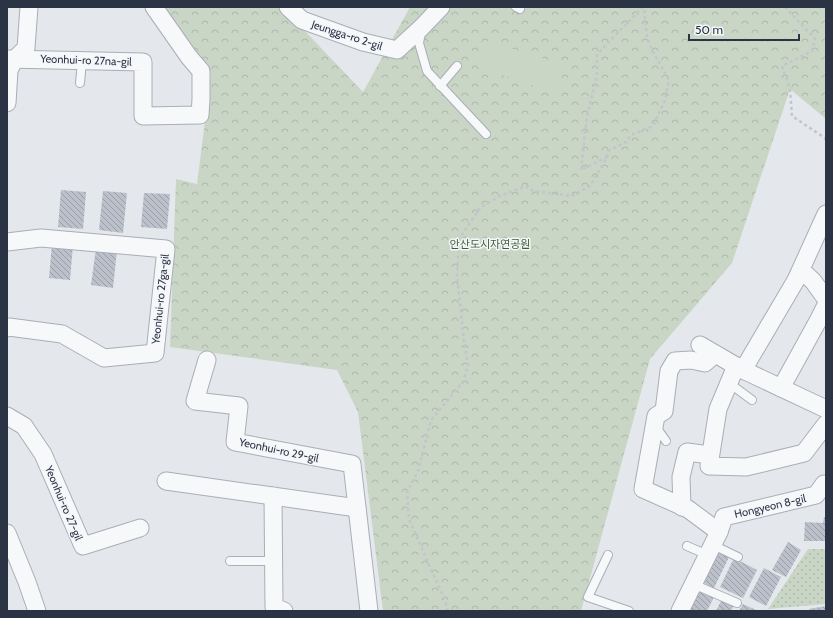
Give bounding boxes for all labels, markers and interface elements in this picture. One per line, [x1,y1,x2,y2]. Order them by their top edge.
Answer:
scale bar [689,16,799,42]
street label: Jeungga-ro 2-gil [309,17,385,53]
text: 50 m [695,22,723,37]
street label: Yeonhui-ro 27na-gil [39,51,132,69]
park label: 안산도시자연공원 [450,237,530,251]
street label: Yeonhui-ro 27ga-gil [148,253,172,346]
street label: Yeonhui-ro 29-gil [237,435,320,465]
street label: Yeonhui-ro 27-gil [42,462,86,543]
street label: Hongyeon 8-gil [733,491,808,521]

